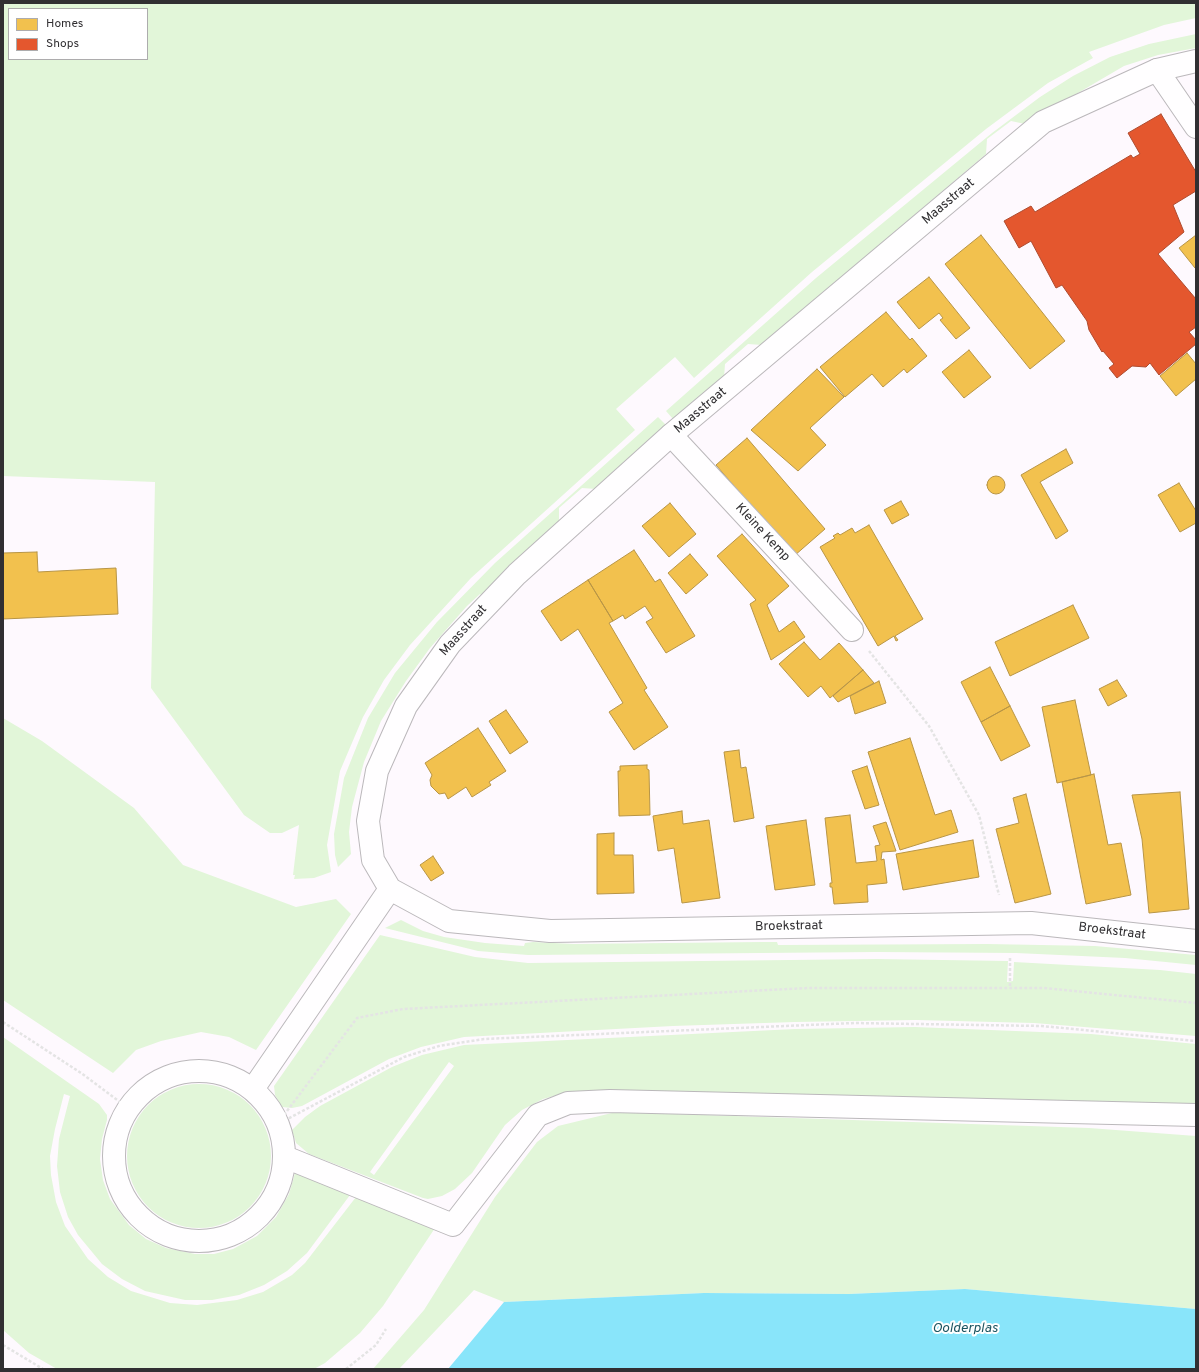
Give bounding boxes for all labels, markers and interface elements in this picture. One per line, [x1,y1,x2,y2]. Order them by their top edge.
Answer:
legend [8,8,148,60]
text: Homes [46,16,83,32]
text: Shops [46,36,79,52]
street label: Maasstraat [920,176,978,228]
street label: Maasstraat [672,385,730,437]
street label: Kleine Kemp [731,501,793,565]
street label: Maasstraat [437,602,491,660]
street label: Broekstraat [755,919,823,935]
street label: Broekstraat [1077,920,1147,944]
water label: Oolderplas [932,1321,998,1337]

